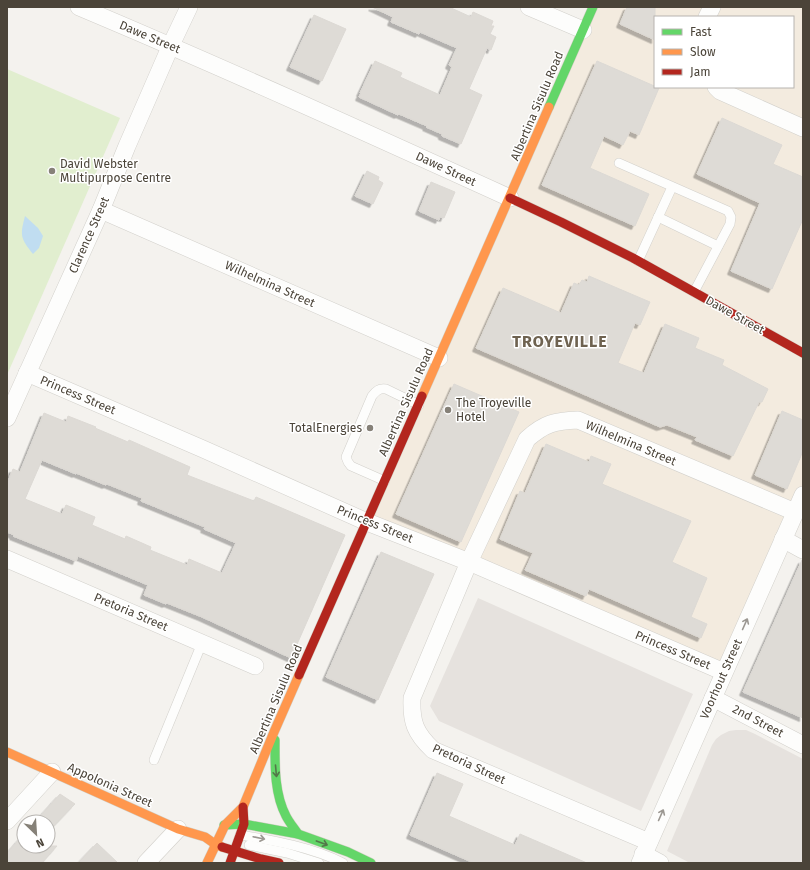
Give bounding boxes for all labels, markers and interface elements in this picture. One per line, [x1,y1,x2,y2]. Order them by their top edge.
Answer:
legend [654,16,794,88]
street label: Dawe Street [117,18,183,56]
text: Fast [690,25,712,39]
text: Slow [690,45,716,59]
street label: Albertina Sisulu Road [508,49,566,163]
text: Jam [690,65,710,79]
street label: Dawe Street [414,149,479,189]
place label: David Webster Multipurpose Centre [60,157,171,185]
marker: David Webster Multipurpose Centre [47,166,57,176]
street label: Clarence Street [66,194,112,275]
street label: Wilhelmina Street [223,258,318,310]
street label: Dawe Street [703,293,767,337]
district label: TROYEVILLE [512,332,608,351]
street label: Albertina Sisulu Road [376,346,436,458]
street label: Princess Street [38,373,118,417]
place label: The Troyeville Hotel [456,396,531,424]
marker: The Troyeville Hotel [443,405,453,415]
street label: Wilhelmina Street [584,418,679,469]
place label: TotalEnergies [289,421,362,435]
marker: TotalEnergies [365,423,375,433]
street label: Princess Street [335,502,416,546]
street label: Pretoria Street [92,590,171,634]
one-way arrow [742,618,750,630]
street label: Princess Street [633,628,713,672]
street label: Voorhout Street [697,636,745,721]
street label: Albertina Sisulu Road [247,642,305,756]
street label: 2nd Street [730,702,787,741]
street label: Pretoria Street [430,741,508,787]
street label: Appolonia Street [65,760,155,810]
one-way arrow [272,764,279,777]
one-way arrow [658,809,665,821]
north arrow [16,814,56,854]
text: N [34,835,46,850]
one-way arrow [253,835,266,843]
one-way arrow [316,840,329,847]

